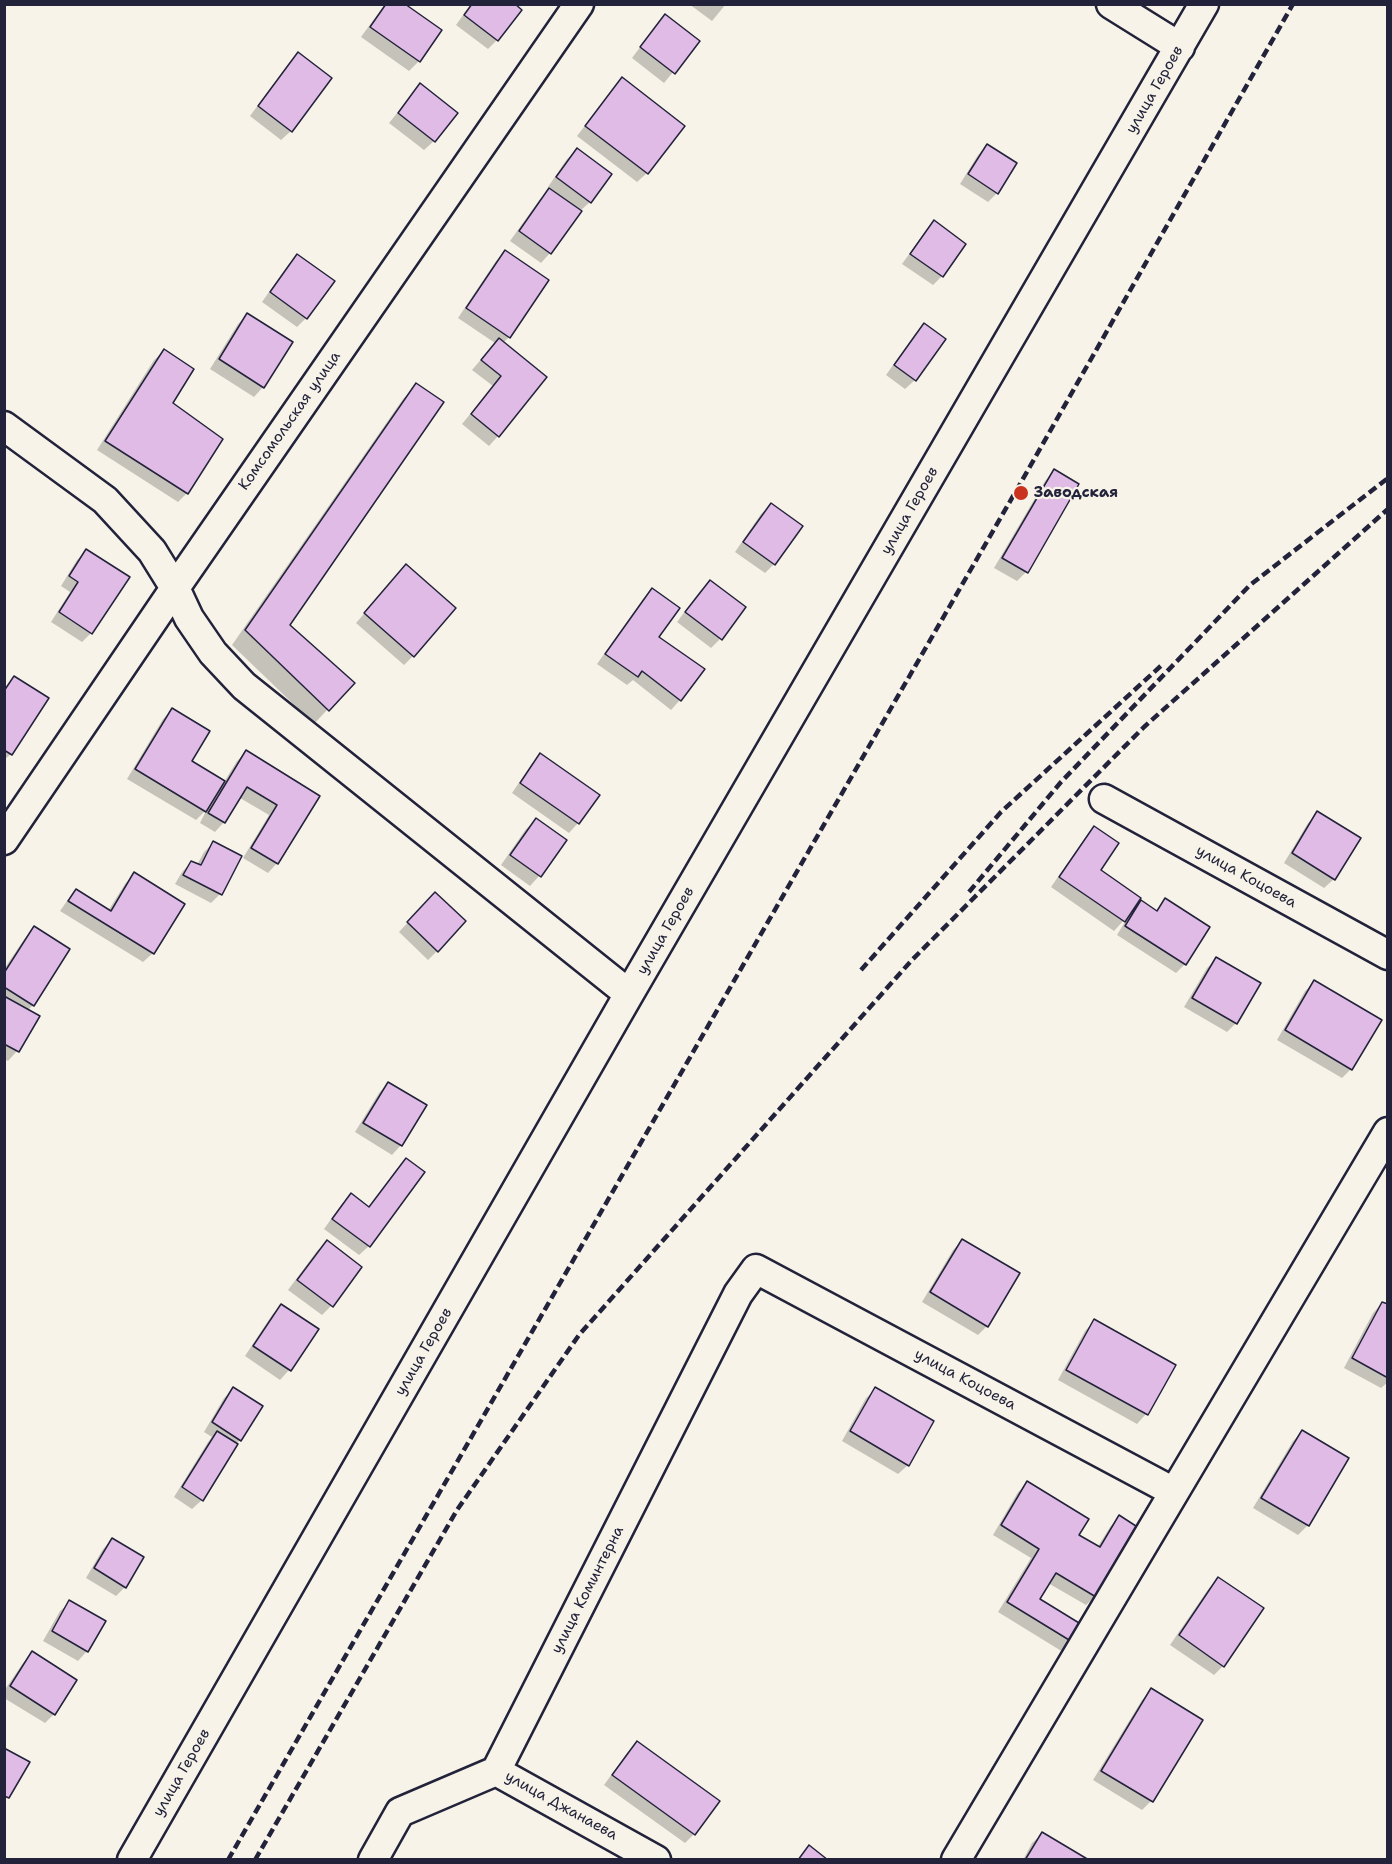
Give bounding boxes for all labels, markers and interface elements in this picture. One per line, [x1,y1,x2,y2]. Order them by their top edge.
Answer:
street label: улица Героев [1123,43,1187,137]
street label: Комсомольская улица [235,348,345,494]
street label: улица Героев [878,464,942,558]
marker: Заводская [1012,484,1030,502]
place label: Заводская [1034,484,1118,502]
street label: улица Коцоева [1193,842,1299,912]
street label: улица Героев [634,884,698,978]
street label: улица Героев [392,1305,456,1399]
street label: улица Коцоева [911,1346,1019,1414]
street label: улица Коминтерна [548,1523,628,1657]
street label: улица Героев [150,1726,214,1820]
street label: улица Джанаева [502,1768,620,1844]

